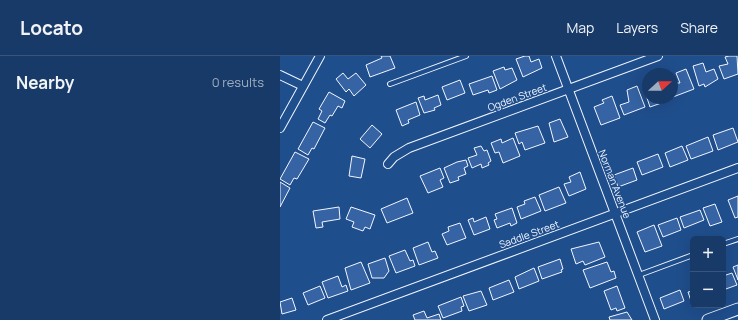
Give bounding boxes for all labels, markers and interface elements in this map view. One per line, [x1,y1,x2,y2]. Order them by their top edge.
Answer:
text: Locato [20,15,83,41]
text: Map [566,18,594,37]
text: Layers [616,18,658,37]
text: Share [680,18,718,37]
north arrow [642,68,678,104]
text: Nearby [16,71,74,94]
text: 0 results [212,73,264,91]
street label: Ogden Street [485,80,549,114]
street label: Norman Avenue [595,148,635,221]
street label: Saddle Street [497,217,561,251]
map controls [690,236,726,308]
button: + [690,236,726,272]
button: − [690,272,726,308]

